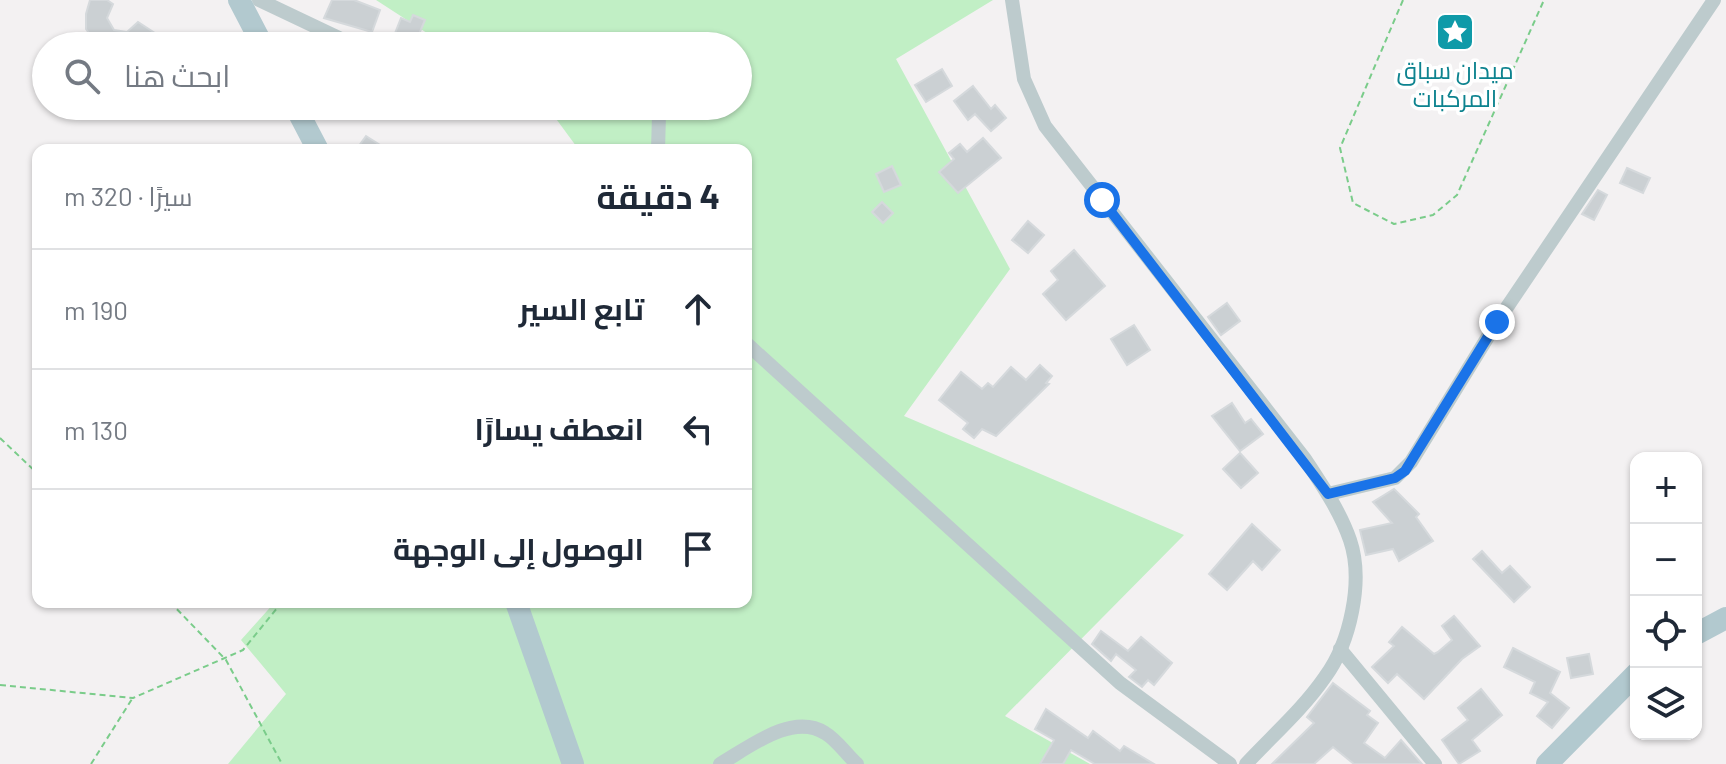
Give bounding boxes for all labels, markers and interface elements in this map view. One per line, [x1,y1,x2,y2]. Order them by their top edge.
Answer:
place icon: ميدان سباق المركبات [1434,11,1476,53]
search box [32,32,752,120]
icon: search [60,54,104,98]
place label: ميدان سباق المركبات [1396,55,1514,112]
text: ابحث هنا [124,57,230,93]
text: 4 دقيقة [597,175,720,216]
text: سيرًا · 320 m [64,180,193,211]
route start [1084,182,1120,218]
icon: ahead [676,287,720,331]
text: تابع السير [519,290,644,326]
text: 190 m [64,294,128,325]
route end [1479,304,1515,340]
icon: left [676,407,720,451]
text: انعطف يسارًا [474,410,644,446]
text: 130 m [64,414,128,445]
map controls [1630,452,1702,740]
button: + [1630,452,1702,524]
button: − [1630,524,1702,596]
icon: arrive [676,527,720,571]
text: الوصول إلى الوجهة [393,530,644,566]
button: locate [1630,596,1702,668]
button: layers [1630,668,1702,740]

